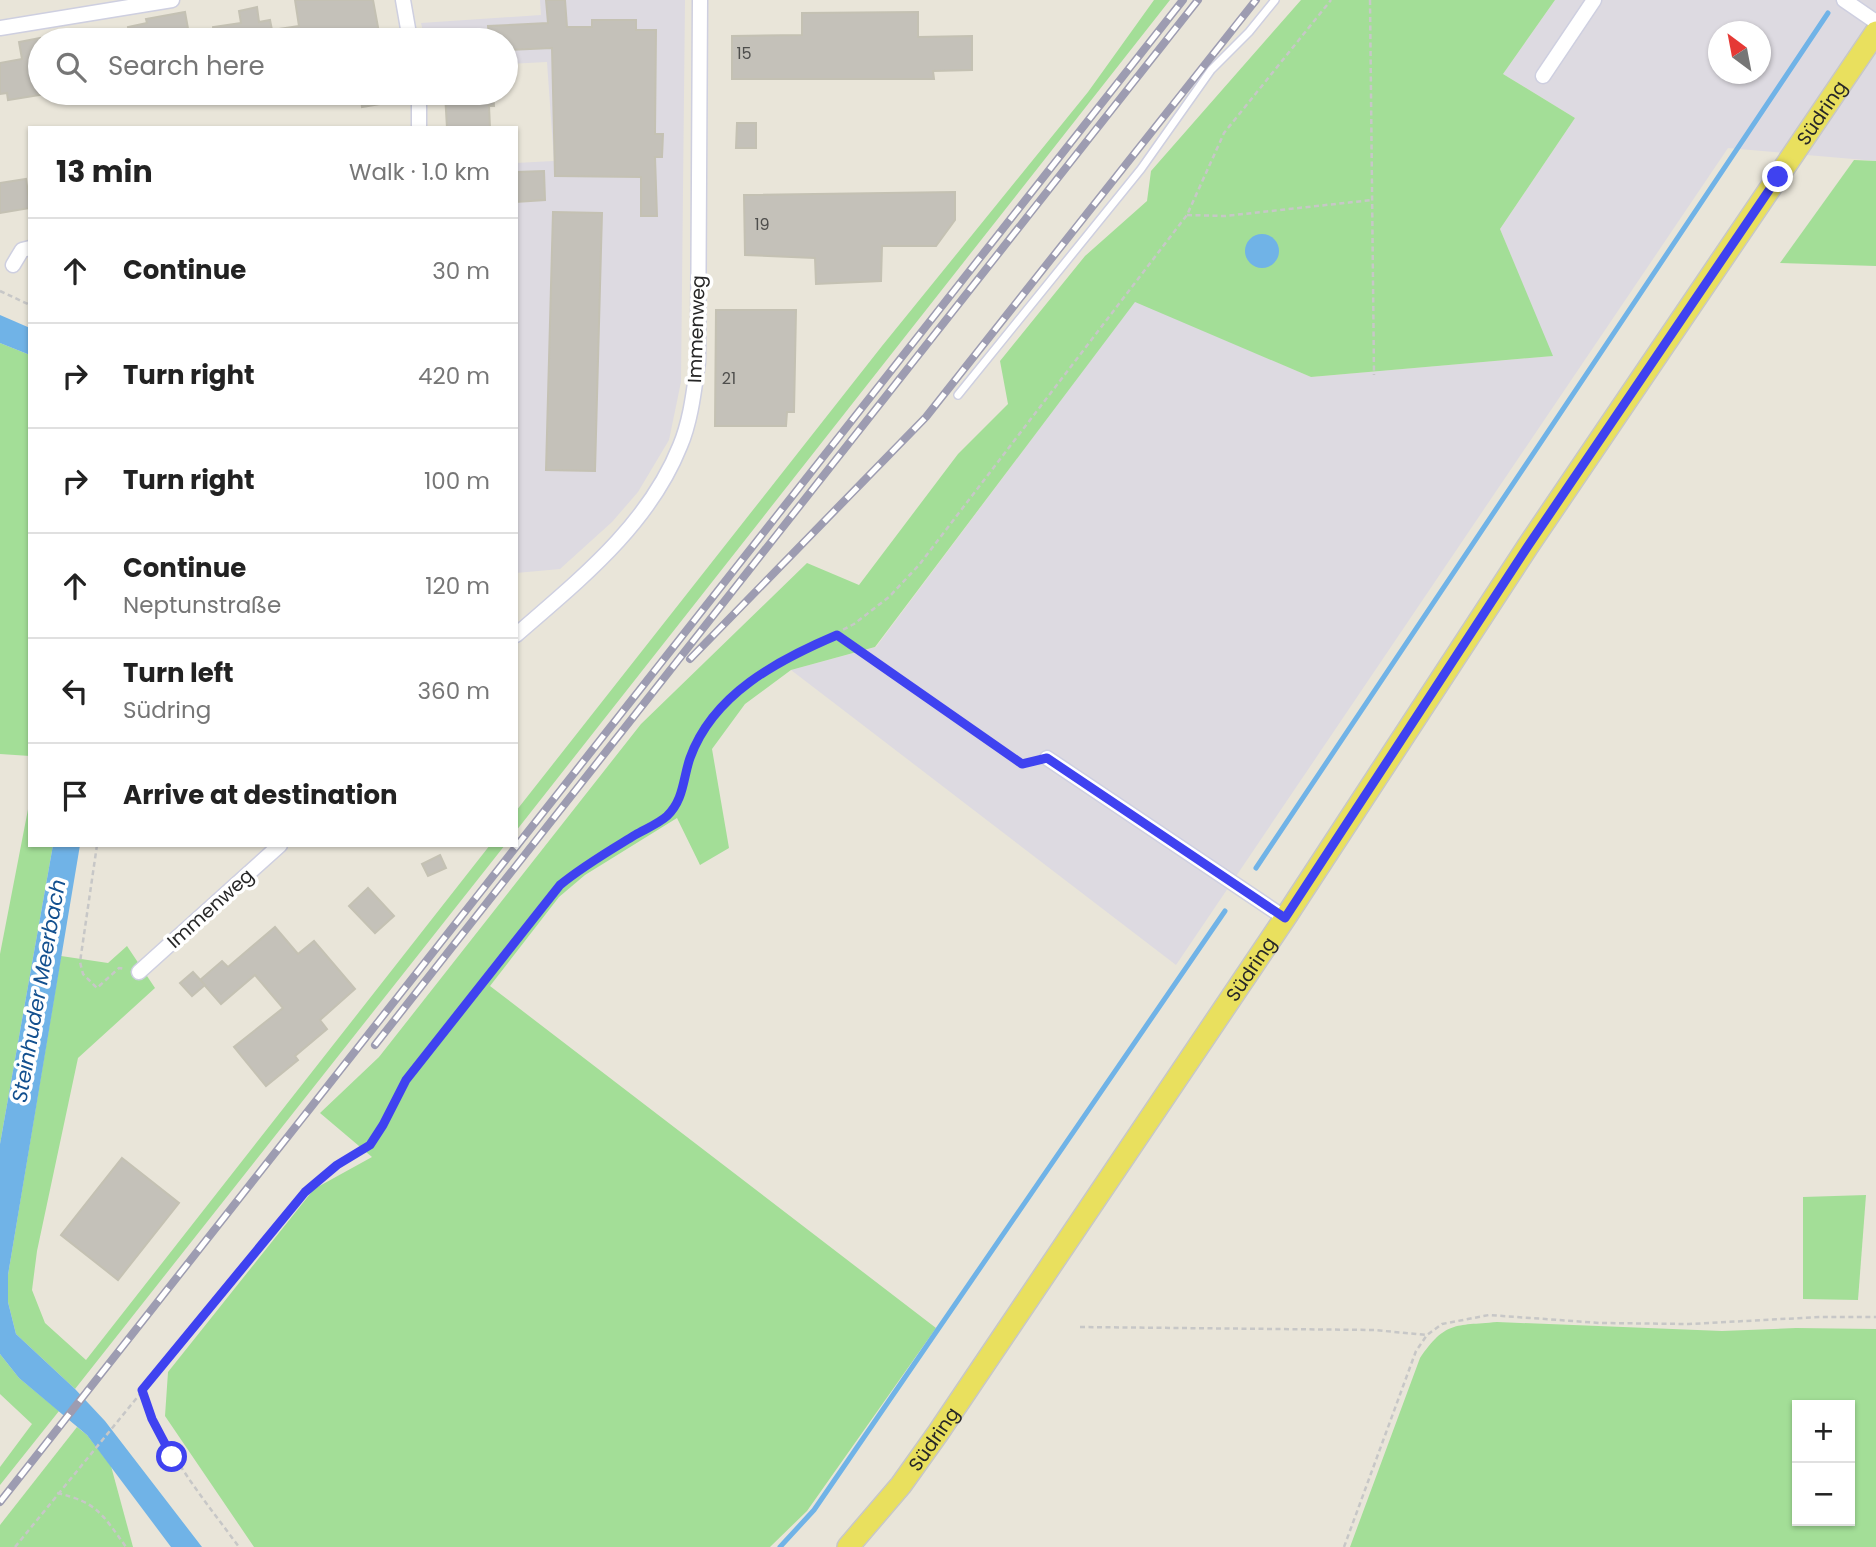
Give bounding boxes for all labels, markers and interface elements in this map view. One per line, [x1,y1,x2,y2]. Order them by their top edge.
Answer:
north arrow [1708,21,1771,84]
search box [28,28,518,105]
house number: 15 [736,42,752,65]
icon: search [52,48,90,86]
text: Search here [108,48,265,84]
street label: Südring [1790,75,1853,151]
text: 13 min [56,150,153,193]
text: Walk · 1.0 km [349,156,490,188]
route end [1762,161,1793,192]
house number: 19 [754,213,770,236]
icon: ahead [56,252,94,290]
text: Continue [123,252,246,288]
text: 30 m [432,255,490,287]
street label: Immenweg [681,275,712,383]
icon: right [56,357,94,395]
text: Turn right [123,357,255,393]
text: 420 m [418,360,490,392]
house number: 21 [722,367,736,390]
icon: right [56,462,94,500]
text: Turn right [123,462,255,498]
text: 100 m [424,465,490,497]
text: Continue [123,550,246,586]
icon: ahead [56,567,94,605]
text: 120 m [425,570,490,602]
text: Neptunstraße [123,589,281,621]
text: Turn left [123,655,234,691]
icon: left [56,672,94,710]
text: 360 m [418,675,490,707]
text: Südring [123,694,211,726]
icon: arrive [56,777,94,815]
text: Arrive at destination [123,777,398,813]
street label: Immenweg [161,862,259,955]
water label: Steinhuder Meerbach [5,877,72,1105]
street label: Südring [1220,931,1283,1007]
map controls [1792,1400,1855,1526]
button: + [1792,1400,1855,1463]
street label: Südring [902,1402,966,1477]
route start [156,1441,187,1472]
button: − [1792,1463,1855,1526]

